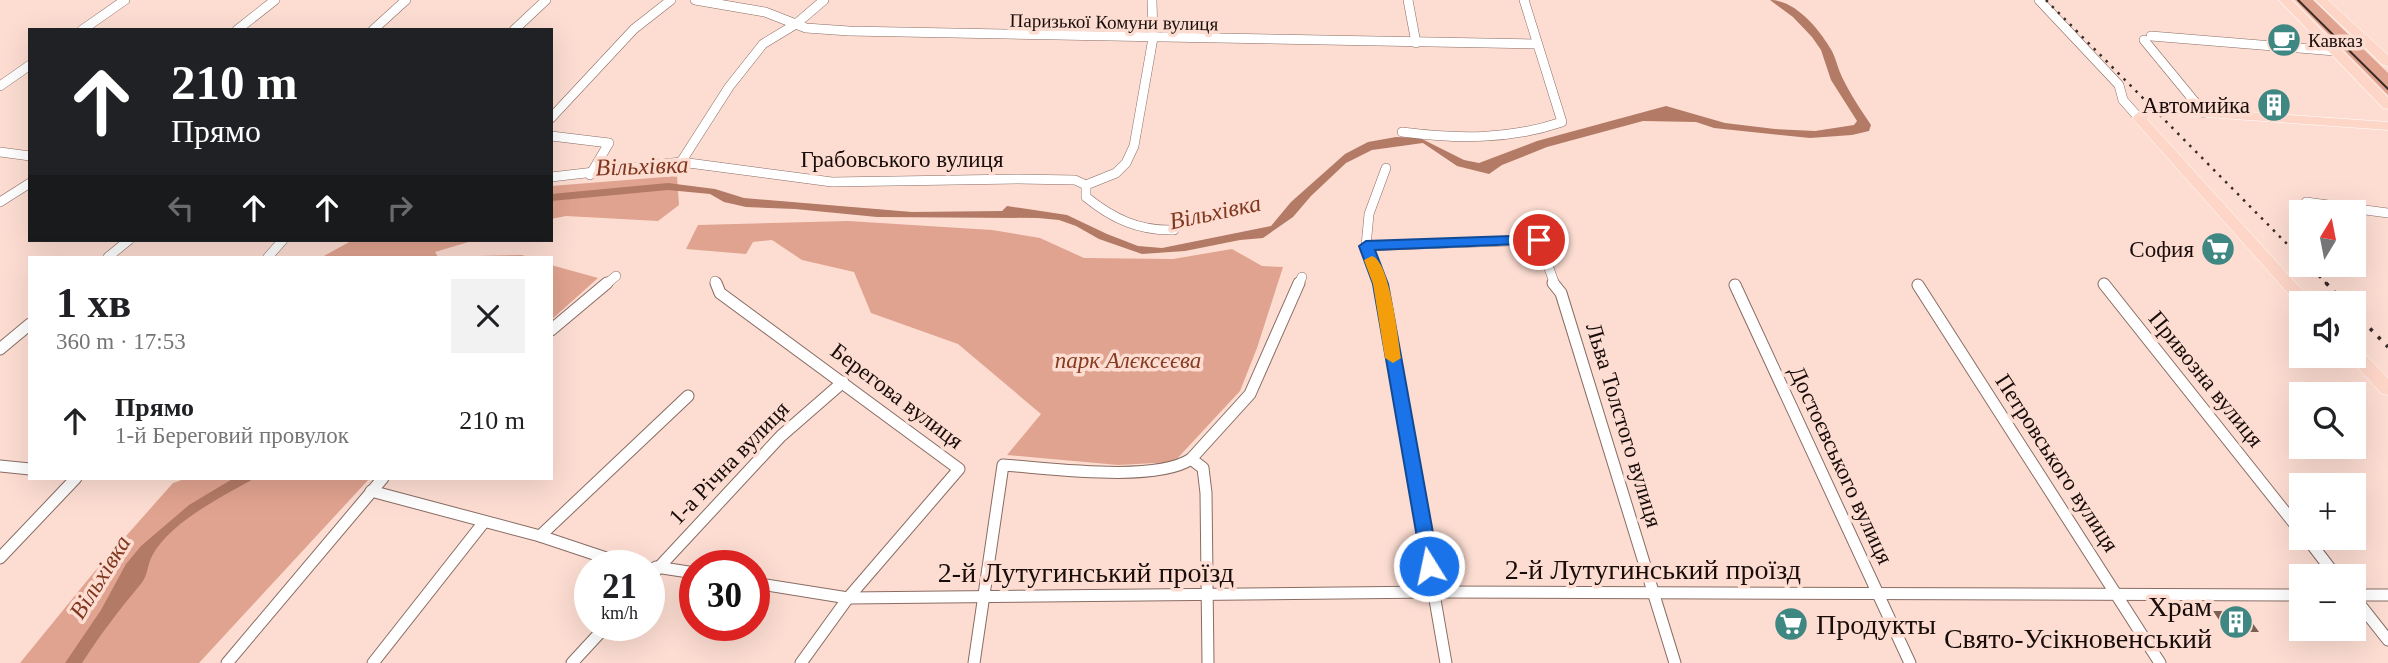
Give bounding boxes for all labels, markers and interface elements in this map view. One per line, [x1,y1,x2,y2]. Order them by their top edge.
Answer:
street label: Паризької Комуни вулиця [1009,10,1219,34]
cafe icon: Кавказ [2265,21,2303,59]
place label: Кавказ [2308,30,2363,51]
text: 210 m [171,55,298,110]
icon: ahead [56,56,147,147]
building icon: Автомийка [2255,86,2293,124]
place label: Автомийка [2142,93,2250,118]
text: Прямо [171,113,261,149]
street label: Грабовського вулиця [800,147,1004,172]
water label: Вільхівка [595,151,689,181]
icon: left [162,189,200,227]
icon: ahead [235,189,273,227]
icon: ahead [308,189,346,227]
icon: right [381,189,419,227]
water label: Вільхівка [1167,190,1263,234]
north arrow [2289,200,2366,276]
map controls [2289,200,2366,641]
pin [1509,210,1569,270]
icon: arrive [1520,221,1558,259]
supermarket icon: София [2199,230,2237,268]
place label: София [2129,237,2194,262]
button: close [451,279,525,353]
text: 1 хв [56,280,131,326]
button: sound [2289,291,2366,368]
street label: Привозна вулиця [2144,306,2269,452]
street label: Льва Толстого вулиця [1581,320,1667,531]
text: 360 m · 17:53 [56,329,186,354]
street label: Берегова вулиця [826,338,968,454]
park label: парк Алєксєєва [1055,348,1201,373]
street label: Достоєвського вулиця [1784,362,1898,568]
street label: Петровського вулиця [1990,370,2124,557]
button: search [2289,382,2366,459]
text: Прямо [115,393,194,422]
street label: 1-а Річна вулиця [664,396,794,530]
icon: ahead [56,402,94,440]
text: 210 m [459,406,525,435]
text: 1-й Береговий провулок [115,423,349,448]
button: + [2289,473,2366,550]
position arrow [1392,529,1466,603]
water label: Вільхівка [64,531,136,623]
speed limit sign: 30 [679,550,770,641]
street label: 2-й Лутугинський проїзд [1505,554,1801,585]
street label: 2-й Лутугинський проїзд [938,557,1234,588]
button: − [2289,564,2366,641]
text: 21 [602,567,637,606]
place label: Храм Свято-Усікновенський [1944,591,2212,654]
text: km/h [601,603,638,623]
building icon: Храм Свято-Усікновенський [2217,603,2255,641]
supermarket icon: Продукты [1772,605,1810,643]
place label: Продукты [1816,609,1936,640]

